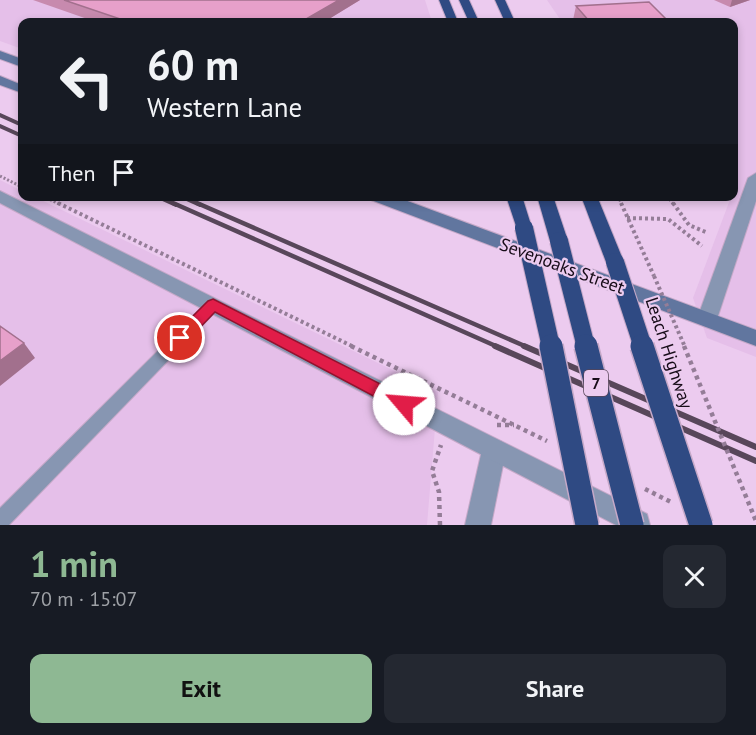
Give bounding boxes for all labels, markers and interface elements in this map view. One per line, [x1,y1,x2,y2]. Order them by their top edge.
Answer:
text: 60 m [147,37,239,92]
icon: left [48,42,126,120]
text: Western Lane [147,90,302,124]
icon: arrive [107,156,140,189]
text: Then [48,159,95,187]
street label: Sevenoaks Street [497,232,628,299]
street label: Leach Highway [641,294,699,412]
pin [154,312,205,363]
icon: arrive [163,321,196,354]
road number: 7 [584,370,608,396]
position arrow [372,372,436,436]
text: 1 min [30,540,118,587]
button: close [663,545,726,608]
text: 70 m · 15:07 [30,586,137,612]
button: Exit [30,654,372,723]
button: Share [384,654,726,723]

